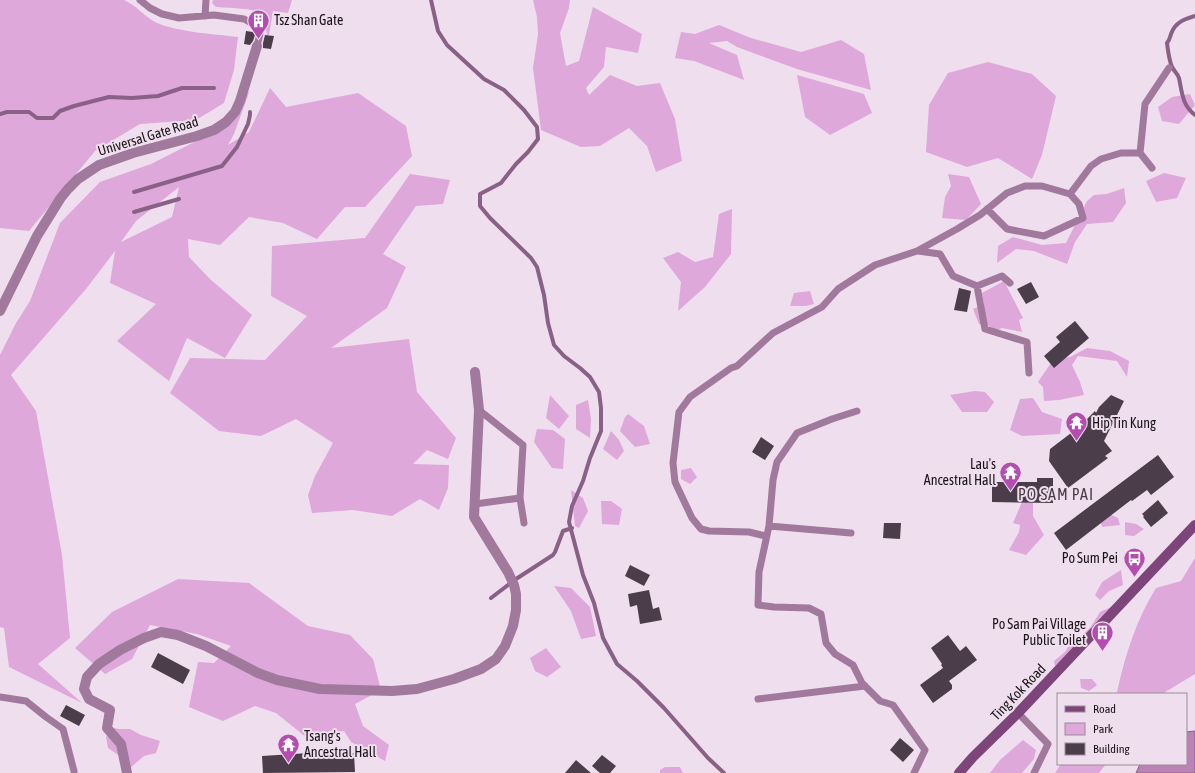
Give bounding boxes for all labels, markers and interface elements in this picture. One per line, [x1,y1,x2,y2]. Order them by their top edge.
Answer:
building icon: Tsz Shan Gate [246,7,272,40]
place label: Tsz Shan Gate [274,12,343,28]
street label: Universal Gate Road [96,113,200,159]
temple icon: Hip Tin Kung [1064,410,1090,443]
place label: Hip Tin Kung [1092,415,1156,431]
place label: Lau's Ancestral Hall [924,456,996,488]
temple icon: Lau's Ancestral Hall [998,459,1024,492]
district label: PO SAM PAI [1018,485,1094,503]
bus stop icon: Po Sum Pei [1121,545,1147,578]
place label: Po Sum Pei [1062,550,1118,566]
place label: Po Sam Pai Village Public Toilet [992,616,1086,648]
building icon: Po Sam Pai Village Public Toilet [1089,619,1115,652]
street label: Ting Kok Road [987,661,1049,723]
legend [1057,693,1187,765]
text: Road [1093,702,1116,716]
text: Park [1093,722,1114,736]
place label: Tsang's Ancestral Hall [304,728,377,760]
temple icon: Tsang's Ancestral Hall [276,731,302,764]
text: Building [1093,742,1131,756]

